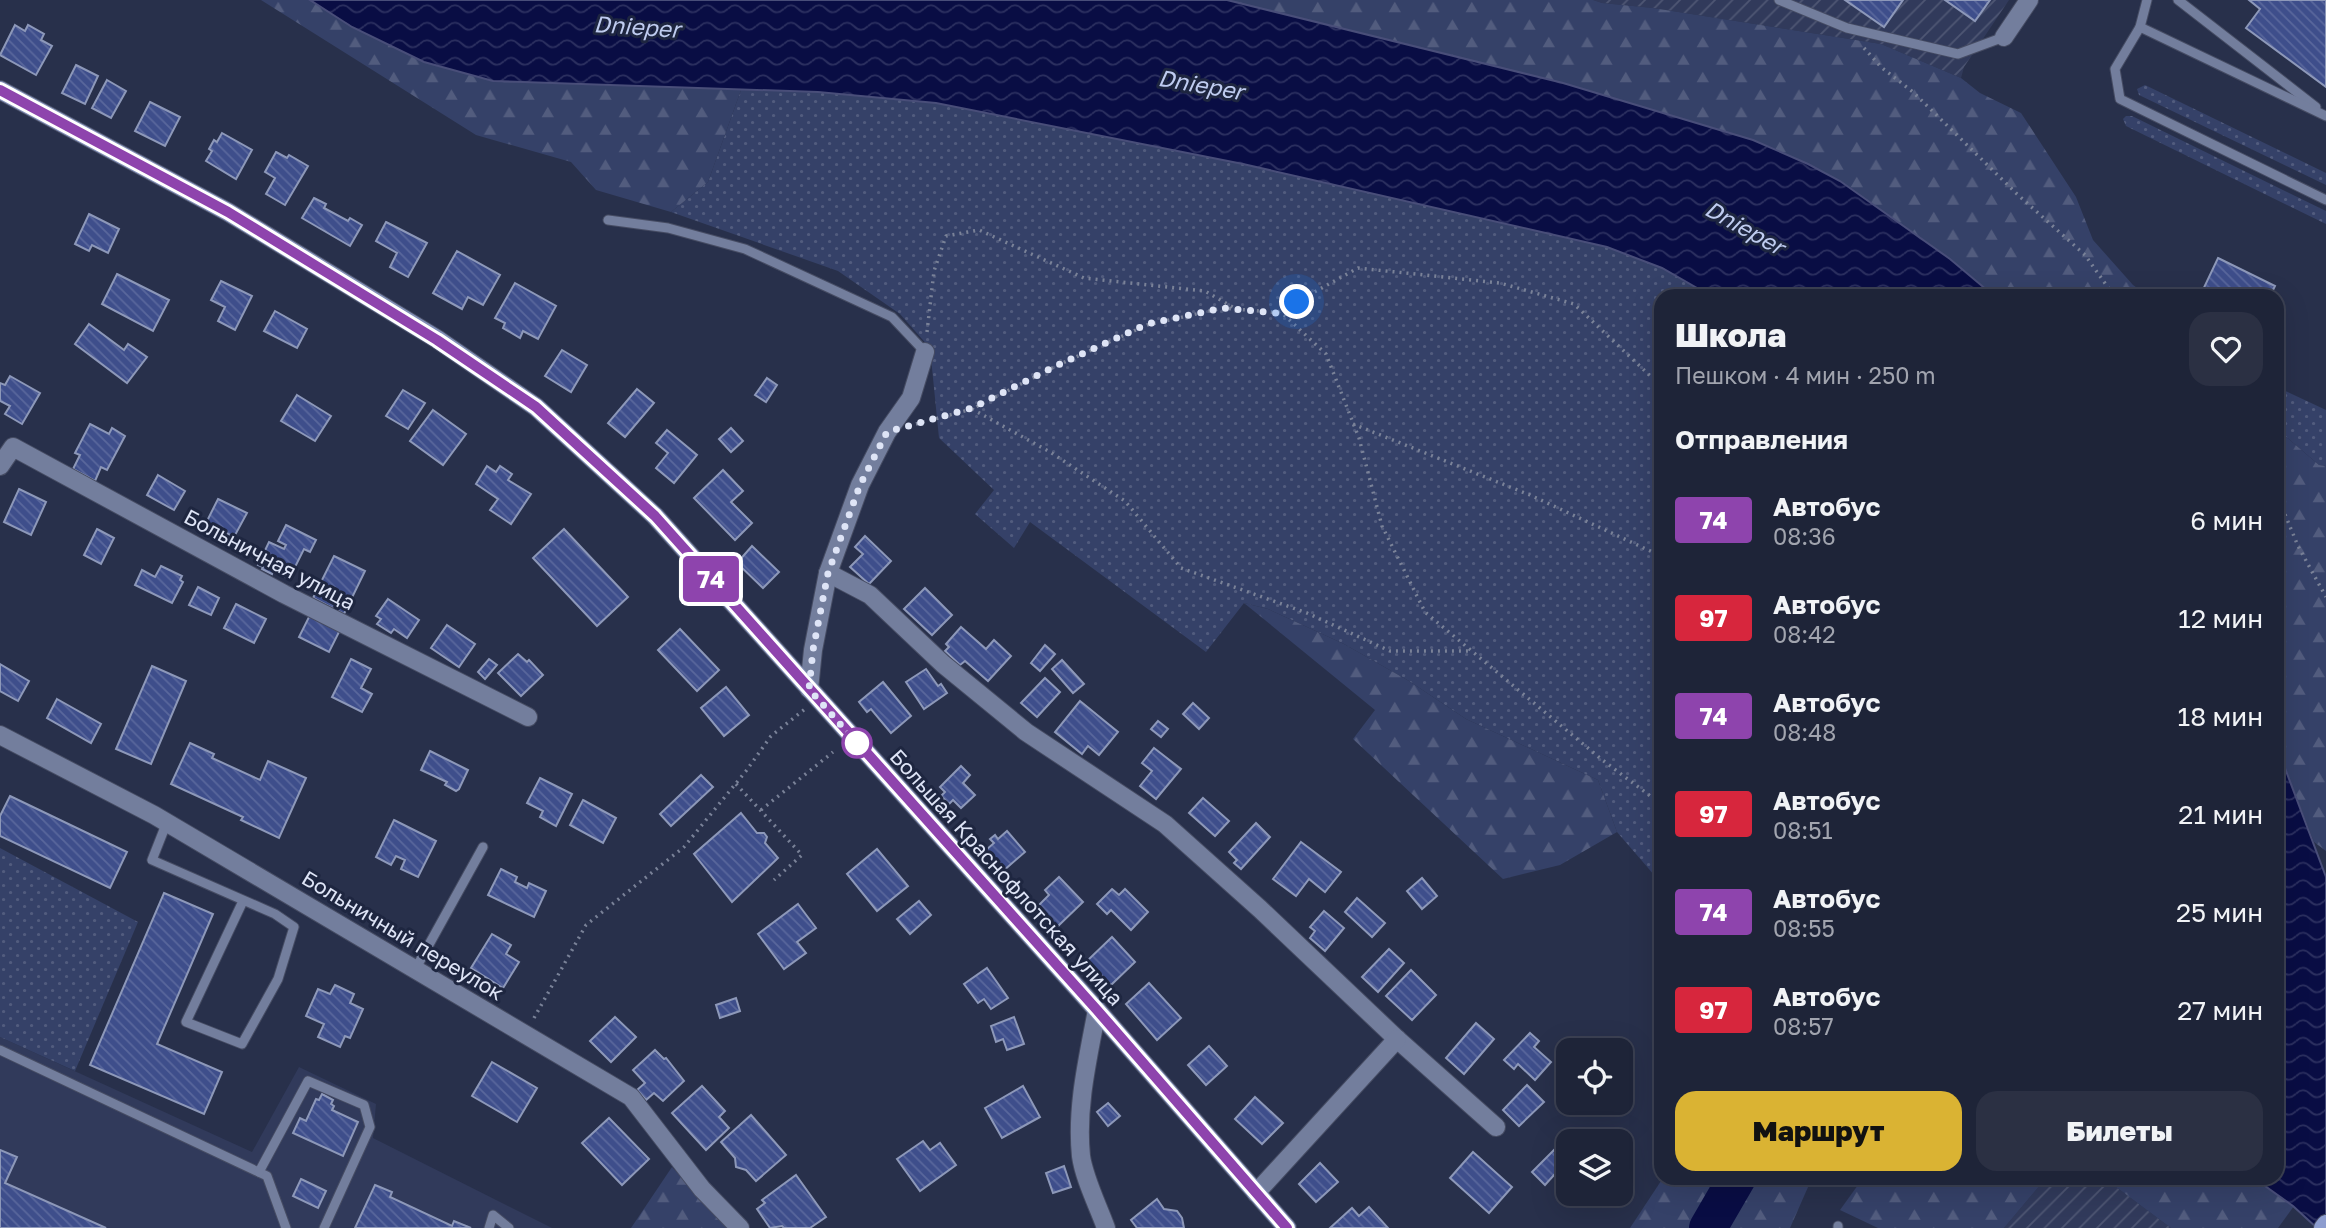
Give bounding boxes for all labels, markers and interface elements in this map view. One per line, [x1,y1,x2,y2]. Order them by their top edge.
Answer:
water label: Dnieper [593,9,684,43]
water label: Dnieper [1156,63,1249,106]
water label: Dnieper [1701,194,1792,262]
your location [1279,284,1314,319]
button: heart [2189,312,2263,386]
text: Школа [1675,315,1786,354]
text: Пешком · 4 мин · 250 m [1675,361,1936,389]
text: Отправления [1675,424,1848,455]
text: Автобус [1773,491,1880,522]
street label: Больничная улица [180,503,360,615]
text: 74 [1699,505,1728,534]
text: 6 мин [2190,505,2263,536]
text: 08:36 [1773,522,1836,550]
line badge: 74 [680,556,742,602]
text: 74 [697,564,725,593]
text: Автобус [1773,589,1880,620]
text: 97 [1699,603,1728,632]
text: 12 мин [2178,603,2263,634]
text: 08:42 [1773,620,1836,648]
text: Автобус [1773,687,1880,718]
text: 74 [1699,701,1728,730]
text: 18 мин [2178,701,2263,732]
text: 08:48 [1773,718,1836,746]
unlabelled marker [842,728,872,758]
street label: Большая Краснофлотская улица [885,743,1129,1011]
text: Автобус [1773,785,1880,816]
text: 97 [1699,799,1728,828]
text: 21 мин [2178,799,2263,830]
text: 08:51 [1773,816,1833,844]
street label: Больничный переулок [297,864,509,1006]
text: Автобус [1773,883,1880,914]
text: 74 [1699,897,1728,926]
text: 25 мин [2176,897,2263,928]
text: 08:55 [1773,914,1835,942]
text: Автобус [1773,981,1880,1012]
text: 97 [1699,995,1728,1024]
text: 27 мин [2177,995,2263,1026]
text: 08:57 [1773,1012,1834,1040]
map controls [1556,1038,1633,1206]
button: locate [1556,1038,1633,1115]
button: Маршрут [1675,1091,1962,1171]
button: Билеты [1976,1091,2263,1171]
button: layers [1556,1129,1633,1206]

